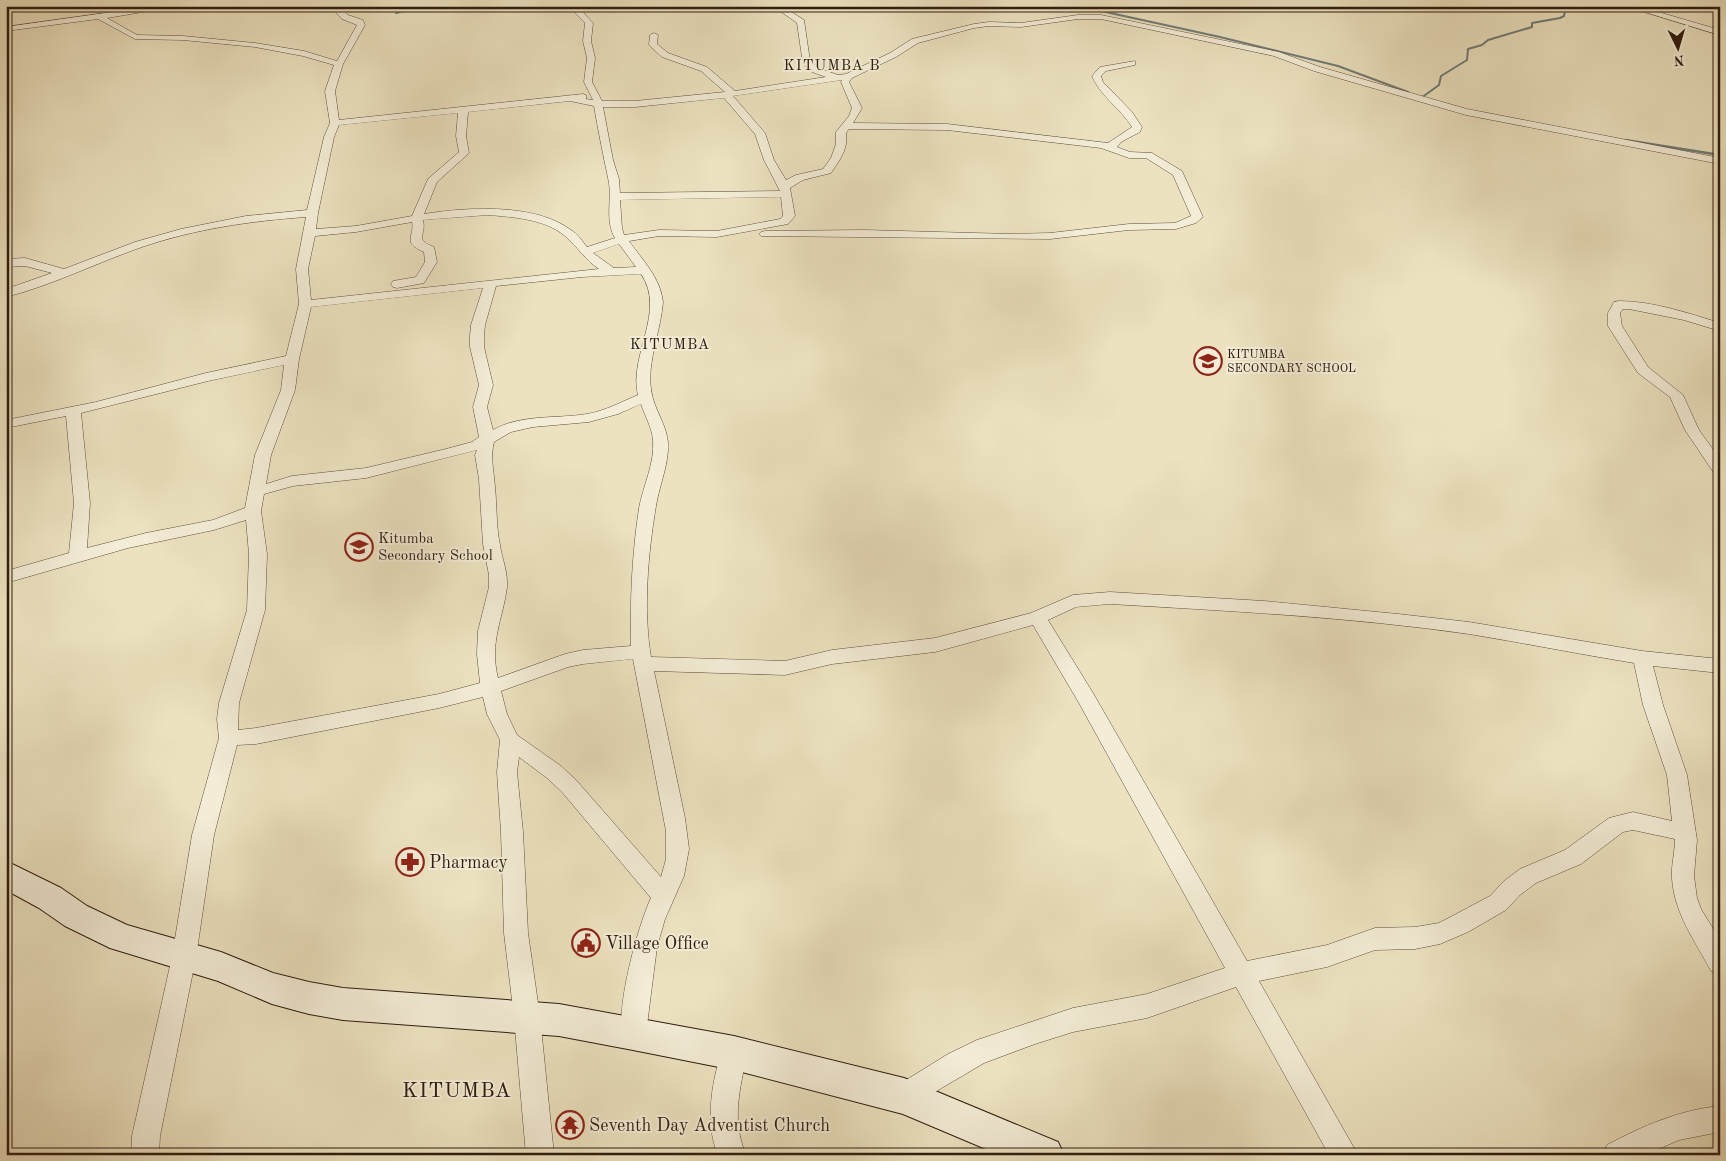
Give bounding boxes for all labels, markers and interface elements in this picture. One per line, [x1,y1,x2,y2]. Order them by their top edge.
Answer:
north arrow [1654,22,1704,72]
text: N [1673,53,1685,67]
district label: KITUMBA B [784,59,881,74]
district label: KITUMBA [630,338,710,353]
school or university icon: KITUMBA SECONDARY SCHOOL [1193,346,1223,376]
place label: KITUMBA SECONDARY SCHOOL [1227,349,1356,375]
school or university icon: Kitumba Secondary School [344,532,374,562]
place label: Kitumba Secondary School [378,532,493,564]
pharmacy icon: Pharmacy [395,847,425,877]
place label: Pharmacy [429,854,508,872]
public building icon: Village Office [571,928,601,958]
place label: Village Office [605,935,709,953]
district label: KITUMBA [402,1081,512,1102]
temple icon: Seventh Day Adventist Church [555,1110,585,1140]
place label: Seventh Day Adventist Church [589,1117,830,1135]

